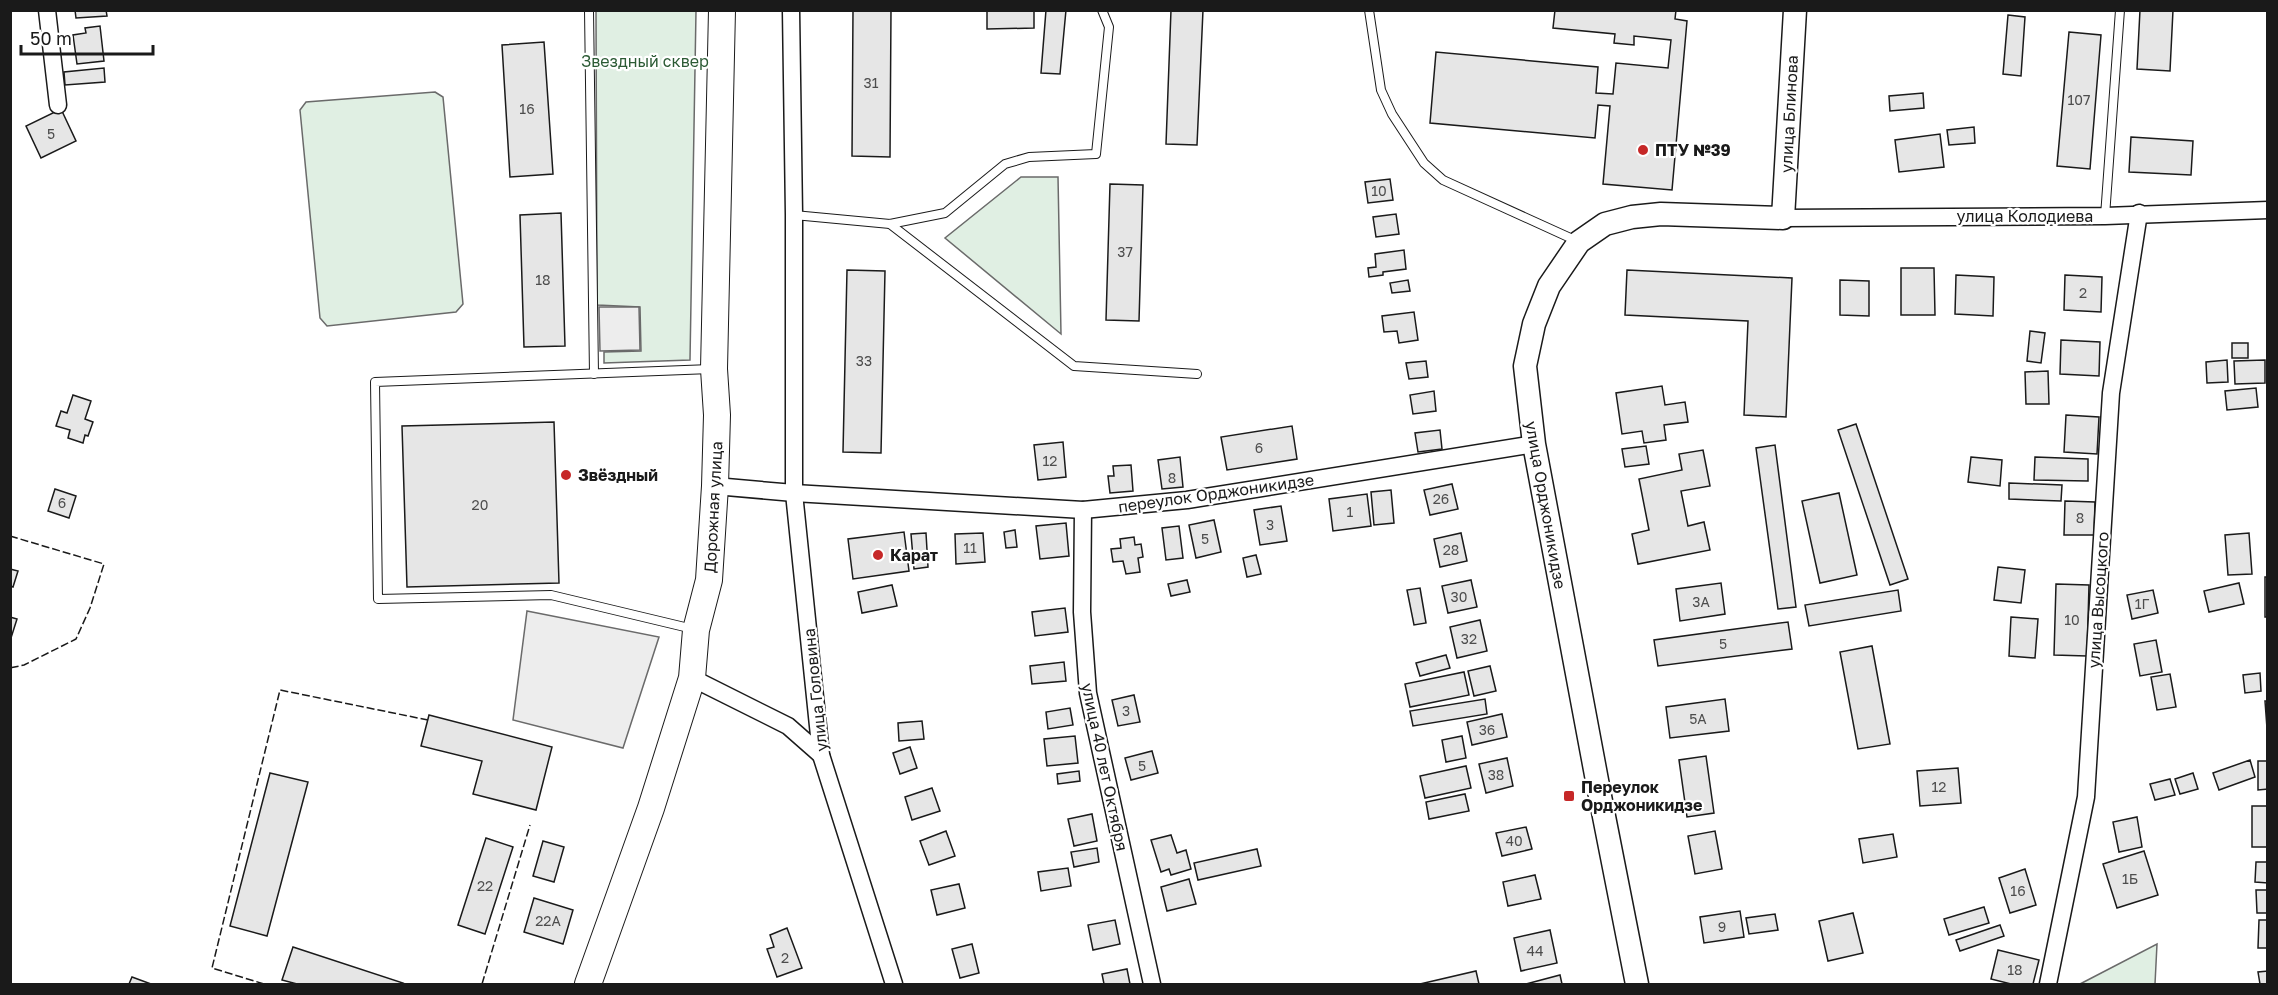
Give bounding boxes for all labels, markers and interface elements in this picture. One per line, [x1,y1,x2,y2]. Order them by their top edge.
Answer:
scale bar [21,18,153,56]
text: 50 m [30,27,72,49]
park label: Звездный сквер [581,51,709,71]
street label: улица Блинова [1776,55,1802,173]
house number: 31 [864,74,879,91]
house number: 107 [2068,91,2090,108]
house number: 16 [519,100,535,117]
house number: 5 [47,125,55,142]
place label: ПТУ №39 [1655,140,1731,160]
marker: ПТУ №39 [1636,143,1650,157]
house number: 10 [1371,182,1387,199]
street label: улица Колодиева [1957,206,2093,226]
house number: 37 [1117,243,1133,260]
house number: 18 [535,271,551,288]
house number: 2 [2079,284,2087,301]
house number: 33 [856,352,872,369]
street label: улица Орджоникидзе [1521,419,1571,591]
house number: 6 [1255,439,1263,456]
street label: Дорожная улица [700,441,726,573]
house number: 12 [1043,452,1057,469]
place label: Звёздный [578,465,658,485]
marker: Звёздный [559,468,573,482]
street label: переулок Орджоникидзе [1117,469,1315,517]
house number: 8 [1168,469,1176,486]
house number: 26 [1433,490,1449,507]
house number: 6 [58,494,66,511]
house number: 20 [472,496,488,513]
house number: 1 [1347,503,1354,520]
house number: 8 [2076,509,2084,526]
house number: 3 [1266,516,1274,533]
house number: 5 [1201,530,1209,547]
street label: улица Высоцкого [2083,531,2113,669]
house number: 11 [963,539,977,556]
house number: 28 [1443,541,1459,558]
place label: Карат [890,545,938,565]
marker: Карат [871,548,885,562]
house number: 30 [1451,588,1467,605]
house number: 3А [1692,593,1710,610]
house number: 1Г [2135,595,2149,612]
house number: 10 [2064,611,2080,628]
street label: улица Головина [799,627,831,753]
house number: 32 [1461,630,1477,647]
house number: 5 [1719,635,1727,652]
street label: улица 40 лет Октября [1077,681,1133,853]
house number: 3 [1122,702,1130,719]
house number: 5А [1689,710,1707,727]
house number: 36 [1479,721,1495,738]
house number: 5 [1138,757,1146,774]
house number: 38 [1488,766,1504,783]
place label: Переулок Орджоникидзе [1581,777,1702,815]
house number: 12 [1932,778,1946,795]
marker: Переулок Орджоникидзе [1562,789,1576,803]
house number: 40 [1505,832,1523,849]
house number: 1Б [2122,870,2138,887]
house number: 22 [477,877,493,894]
house number: 16 [2010,882,2026,899]
house number: 22А [535,912,561,929]
house number: 9 [1718,918,1726,935]
house number: 44 [1526,942,1544,959]
house number: 2 [781,949,789,966]
house number: 18 [2007,961,2023,978]

